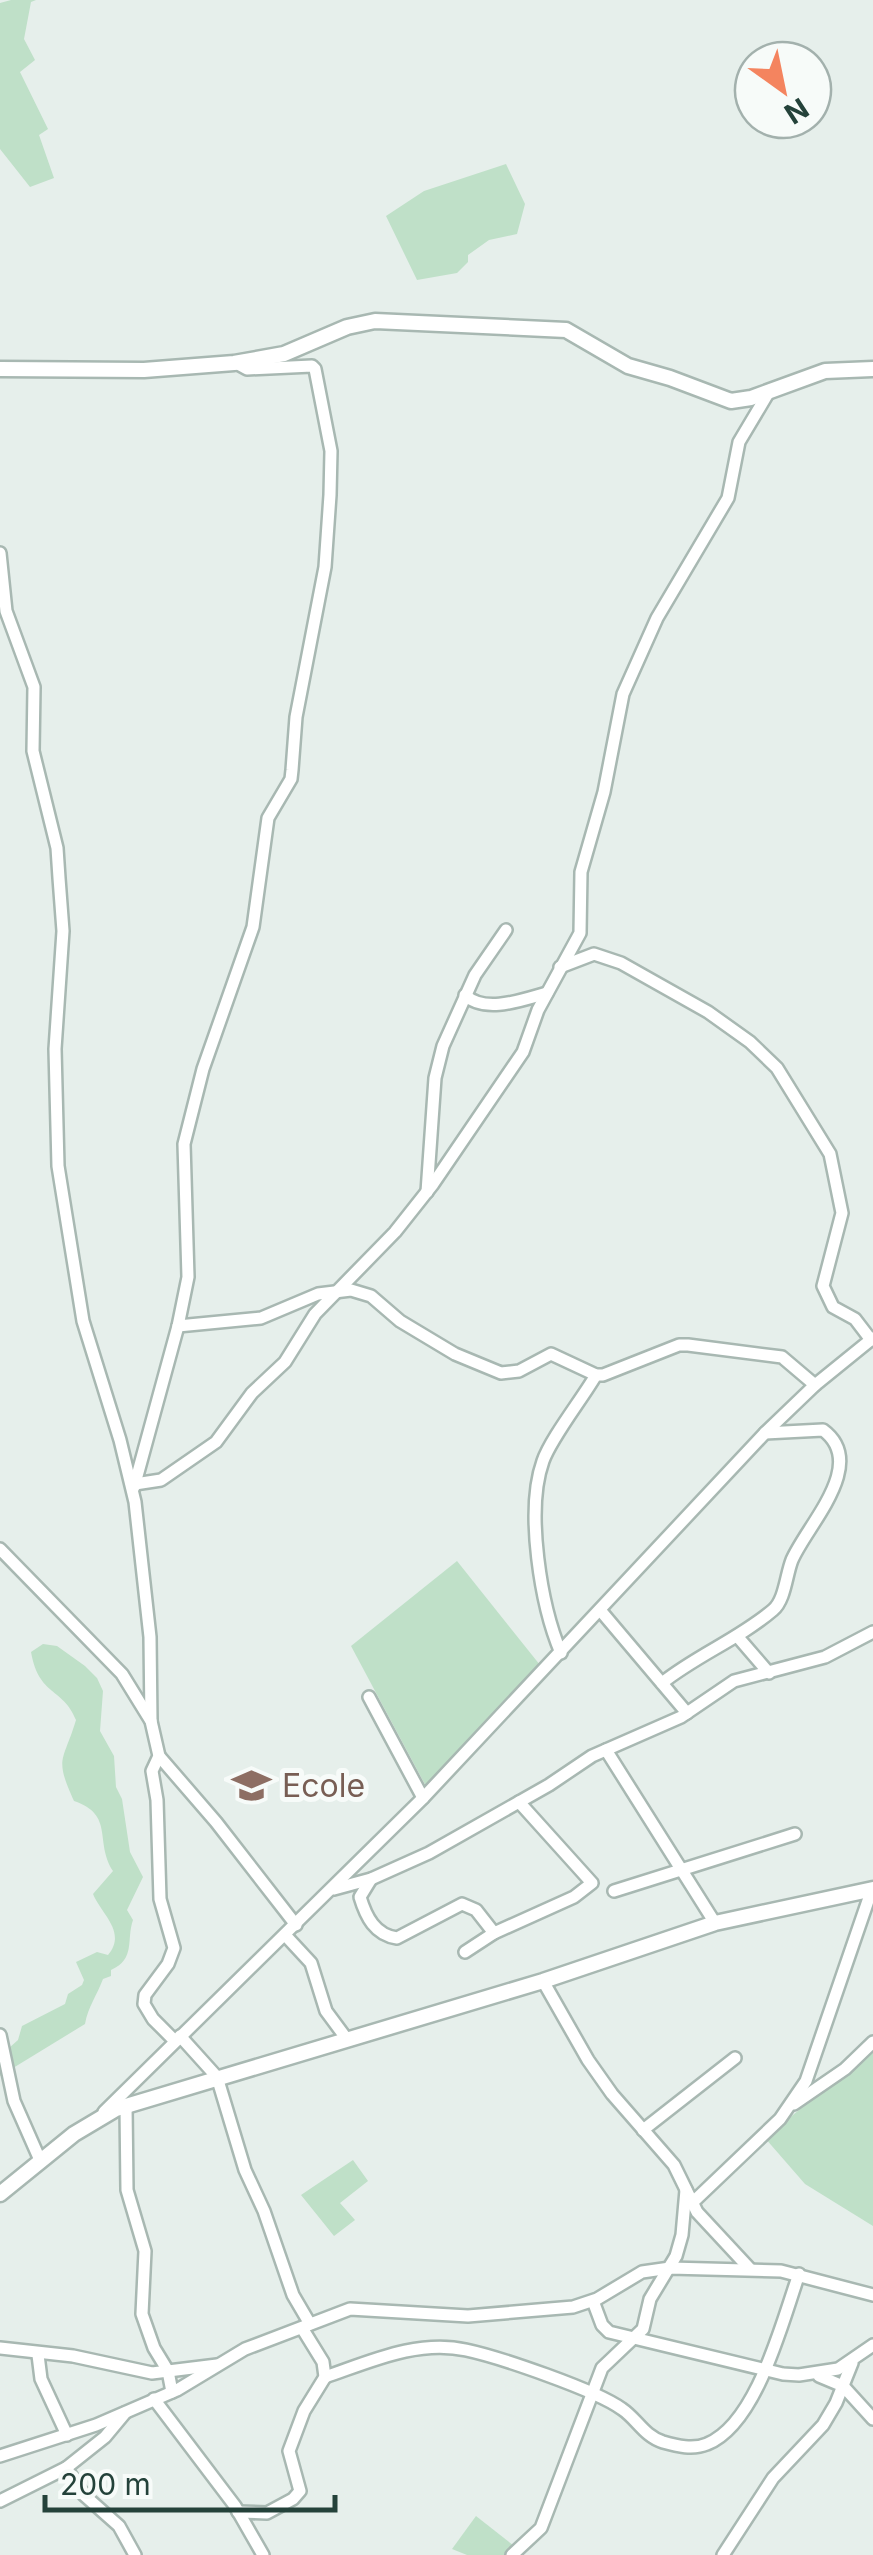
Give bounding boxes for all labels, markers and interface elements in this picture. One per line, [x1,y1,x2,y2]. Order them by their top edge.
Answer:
north arrow [733,40,833,140]
text: N [778,91,815,131]
school or university icon: Ecole [231,1765,273,1807]
place label: Ecole [282,1766,365,1805]
scale bar [45,2450,335,2512]
text: 200 m [60,2466,151,2502]

